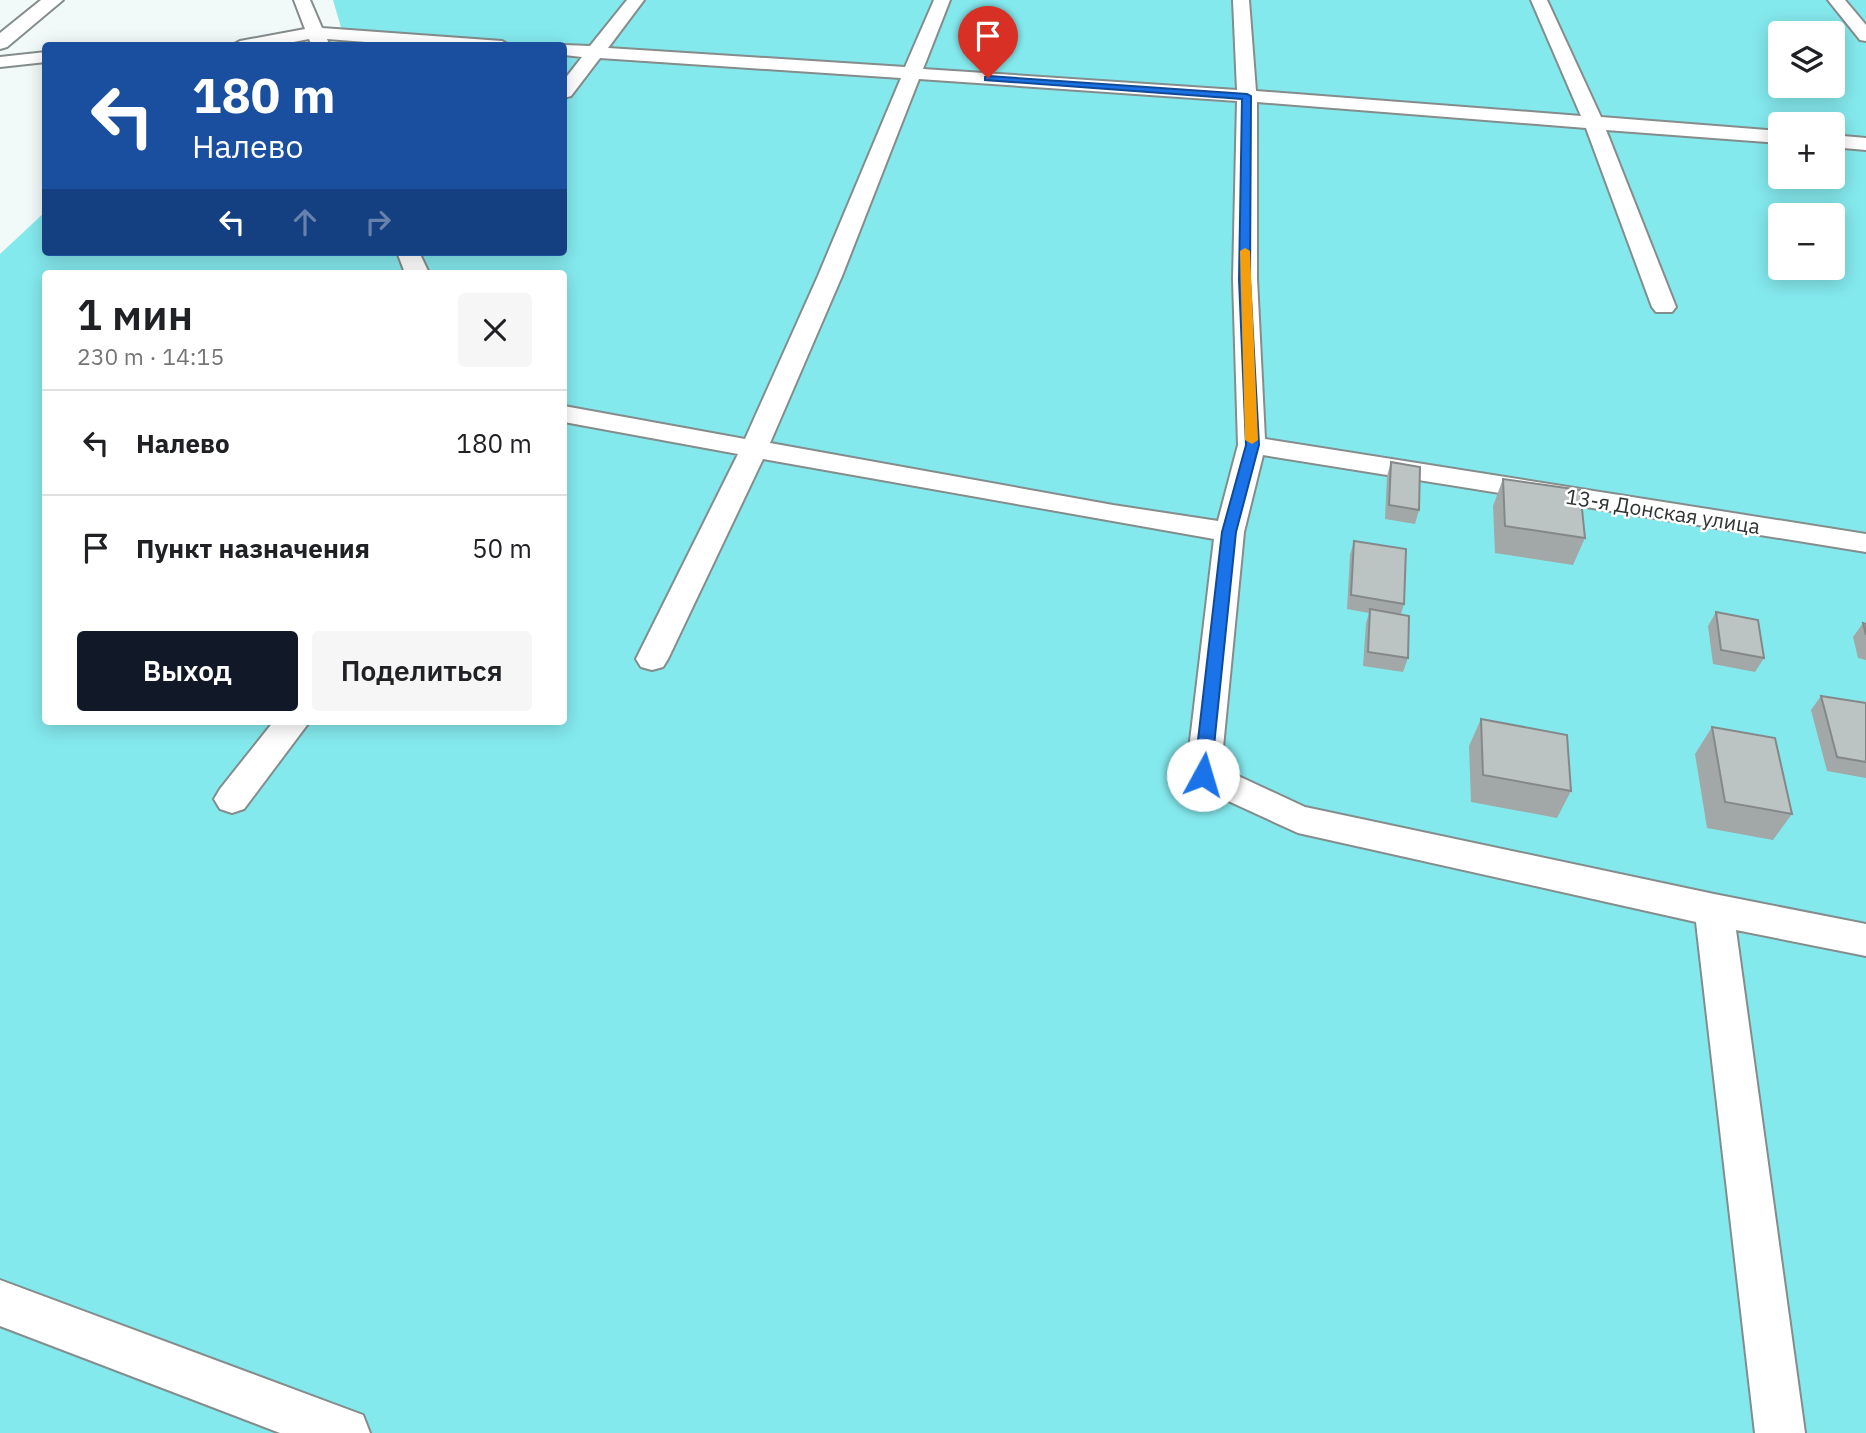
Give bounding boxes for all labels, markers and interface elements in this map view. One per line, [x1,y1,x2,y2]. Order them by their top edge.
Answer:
pin [958,6,1018,78]
icon: arrive [969,17,1007,55]
map controls [1768,21,1845,280]
button: layers [1768,21,1845,98]
text: 180 m [192,63,336,126]
icon: left [77,70,168,161]
button: + [1768,112,1845,189]
text: Налево [192,125,303,167]
icon: left [213,203,251,241]
icon: ahead [286,203,324,241]
icon: right [359,203,397,241]
button: − [1768,203,1845,280]
text: 1 мин [77,287,193,342]
button: close [458,293,532,367]
text: 230 m · 14:15 [77,341,224,371]
icon: left [77,424,115,462]
text: Налево [136,426,230,460]
text: 180 m [456,426,532,460]
street label: 13-я Донская улица [1564,482,1762,540]
icon: arrive [77,529,115,567]
text: Пункт назначения [136,531,370,565]
text: 50 m [472,531,532,565]
button: Выход [77,631,298,711]
button: Поделиться [312,631,532,711]
position arrow [1166,738,1240,812]

